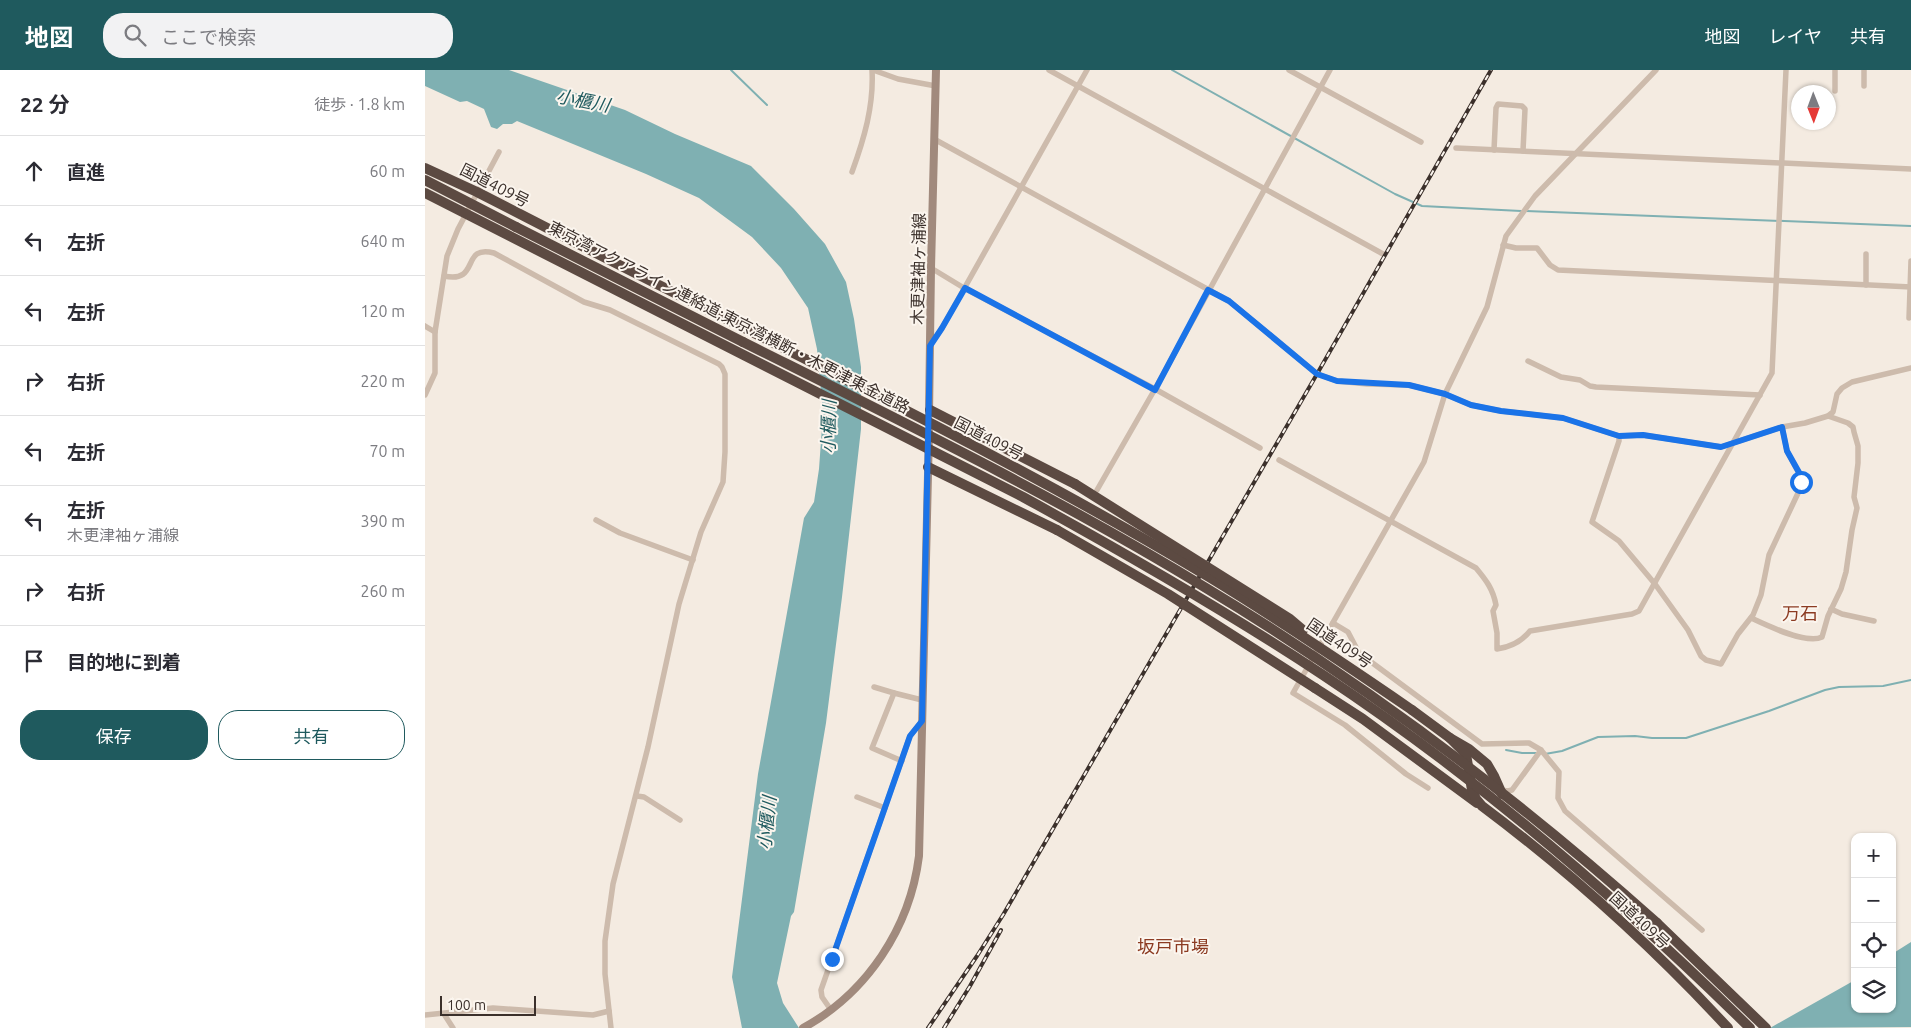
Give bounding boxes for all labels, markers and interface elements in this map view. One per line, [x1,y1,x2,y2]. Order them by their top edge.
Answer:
search box [103,13,453,58]
icon: search [121,21,149,49]
text: 地図 [25,24,73,51]
text: ここで検索 [161,26,256,48]
text: 地図 [1705,26,1741,46]
text: レイヤ [1769,26,1822,46]
text: 共有 [1850,26,1886,46]
water label: 小櫃川 [555,85,613,115]
north arrow [1791,85,1836,130]
text: 22 分 [20,92,70,116]
text: 徒歩 · 1.8 km [314,95,405,113]
icon: ahead [20,157,48,185]
street label: 国道409号 [457,160,533,210]
text: 直進 [67,161,105,183]
text: 60 m [369,162,405,180]
street label: 木更津袖ヶ浦線 [908,213,928,325]
street label: 東京湾アクアライン連絡道;東京湾横断・木更津東金道路 [545,217,913,417]
icon: left [20,227,48,255]
text: 左折 [67,231,105,253]
text: 640 m [360,232,405,250]
icon: left [20,297,48,325]
text: 左折 [67,301,105,323]
text: 120 m [360,302,405,320]
icon: right [20,367,48,395]
text: 右折 [67,371,105,393]
text: 220 m [360,372,405,390]
water label: 小櫃川 [818,398,839,454]
street label: 国道409号 [951,413,1027,463]
icon: left [20,437,48,465]
text: 左折 [67,441,105,463]
text: 70 m [369,442,405,460]
route start [1790,471,1813,494]
text: 左折 [67,499,105,521]
icon: left [20,507,48,535]
text: 390 m [360,512,405,530]
text: 木更津袖ヶ浦線 [67,526,179,544]
icon: right [20,577,48,605]
text: 右折 [67,581,105,603]
text: 260 m [360,582,405,600]
district label: 万石 [1782,603,1818,623]
street label: 国道409号 [1304,615,1376,671]
icon: arrive [20,647,48,675]
text: 目的地に到着 [67,651,181,673]
button: 保存 [20,710,208,760]
button: 共有 [218,710,405,760]
water label: 小櫃川 [753,793,779,851]
map controls [1851,833,1896,1013]
button: + [1851,833,1896,878]
button: − [1851,878,1896,923]
street label: 国道409号 [1606,888,1674,952]
button: locate [1851,923,1896,968]
district label: 坂戸市場 [1137,936,1209,956]
route end [821,948,844,971]
button: layers [1851,968,1896,1013]
scale bar [440,993,536,1016]
text: 100 m [447,997,486,1013]

